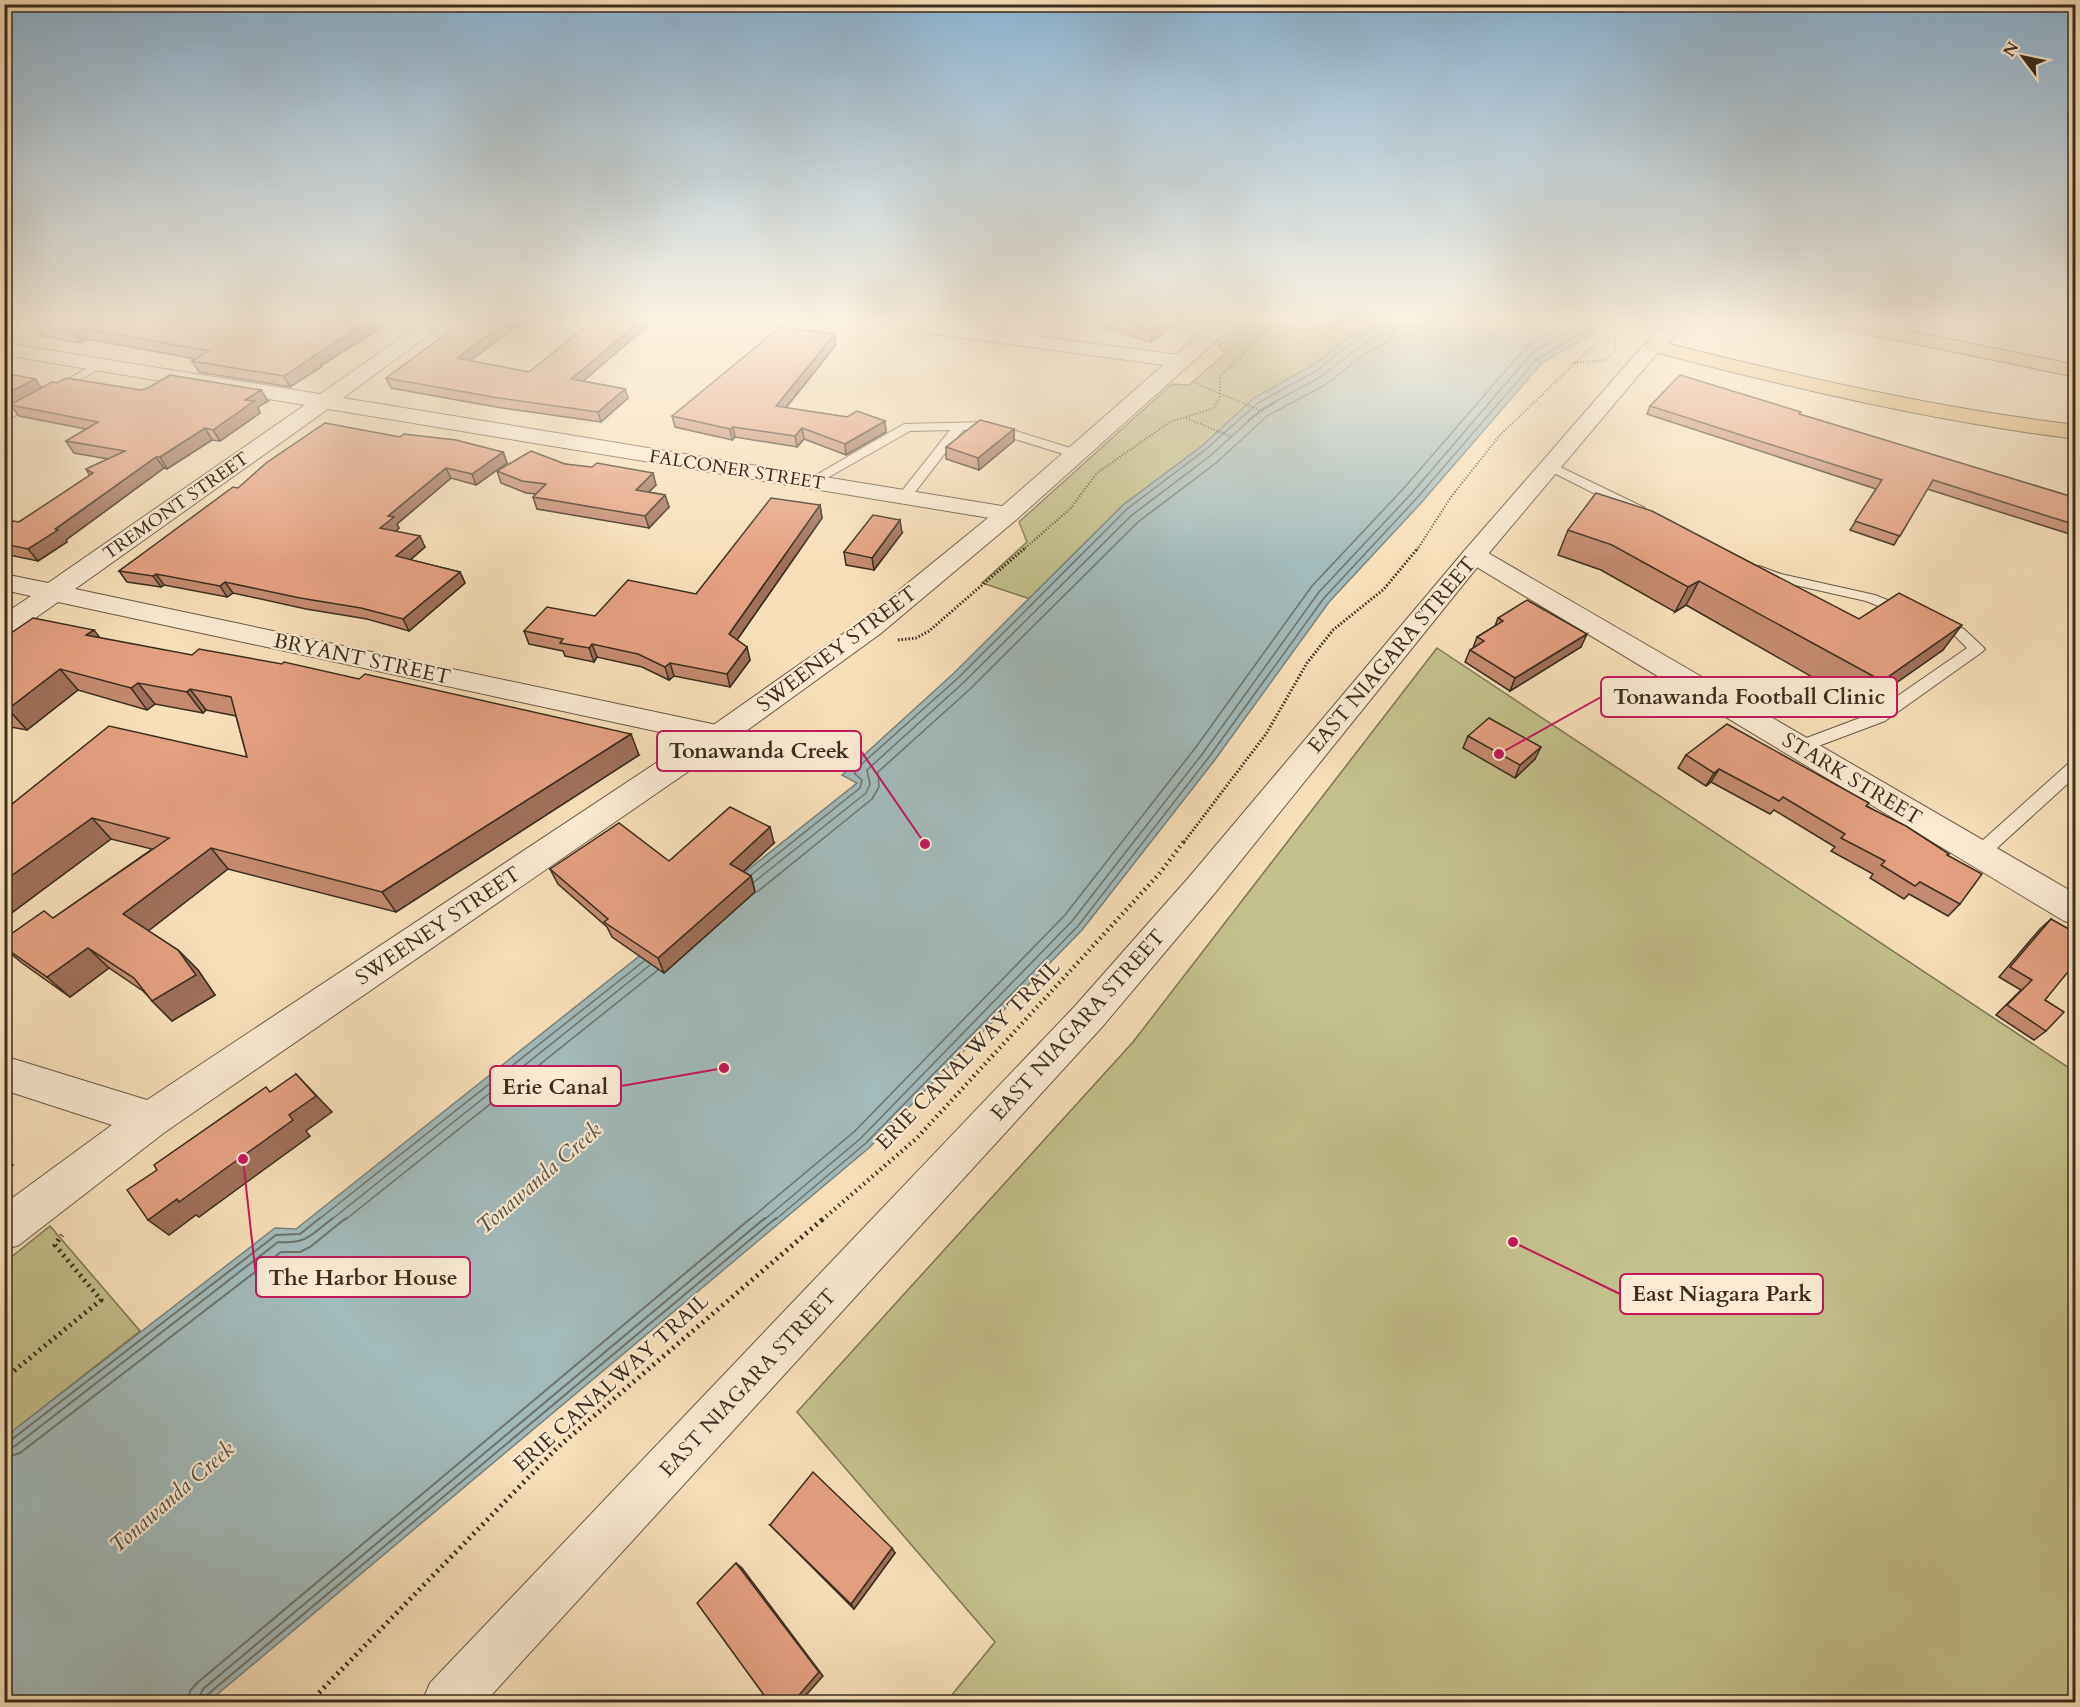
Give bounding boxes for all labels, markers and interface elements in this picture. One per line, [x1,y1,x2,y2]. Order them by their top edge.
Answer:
north arrow [1993,27,2053,87]
text: N [1998,38,2024,61]
street label: FALCONER STREET [648,444,826,496]
street label: TREMONT STREET [98,446,254,566]
street label: EAST NIAGARA STREET [1301,551,1483,759]
street label: SWEENEY STREET [751,579,923,719]
street label: BRYANT STREET [271,626,453,692]
callout: Tonawanda Football Clinic [1601,677,1897,717]
text: Tonawanda Football Clinic [1613,682,1885,712]
street label: STARK STREET [1777,726,1927,832]
callout: Tonawanda Creek [657,731,861,771]
text: Tonawanda Creek [669,736,850,766]
street label: SWEENEY STREET [350,860,526,992]
street label: EAST NIAGARA STREET [984,923,1172,1127]
street label: ERIE CANALWAY TRAIL [869,953,1067,1156]
callout: Erie Canal [490,1066,621,1106]
text: Erie Canal [502,1072,609,1102]
water label: Tonawanda Creek [470,1115,608,1241]
callout: The Harbor House [256,1257,470,1297]
text: The Harbor House [268,1263,458,1293]
callout: East Niagara Park [1620,1274,1823,1314]
text: East Niagara Park [1632,1279,1812,1309]
street label: EAST NIAGARA STREET [653,1282,843,1484]
street label: ERIE CANALWAY TRAIL [507,1287,715,1479]
water label: Tonawanda Creek [103,1434,241,1560]

